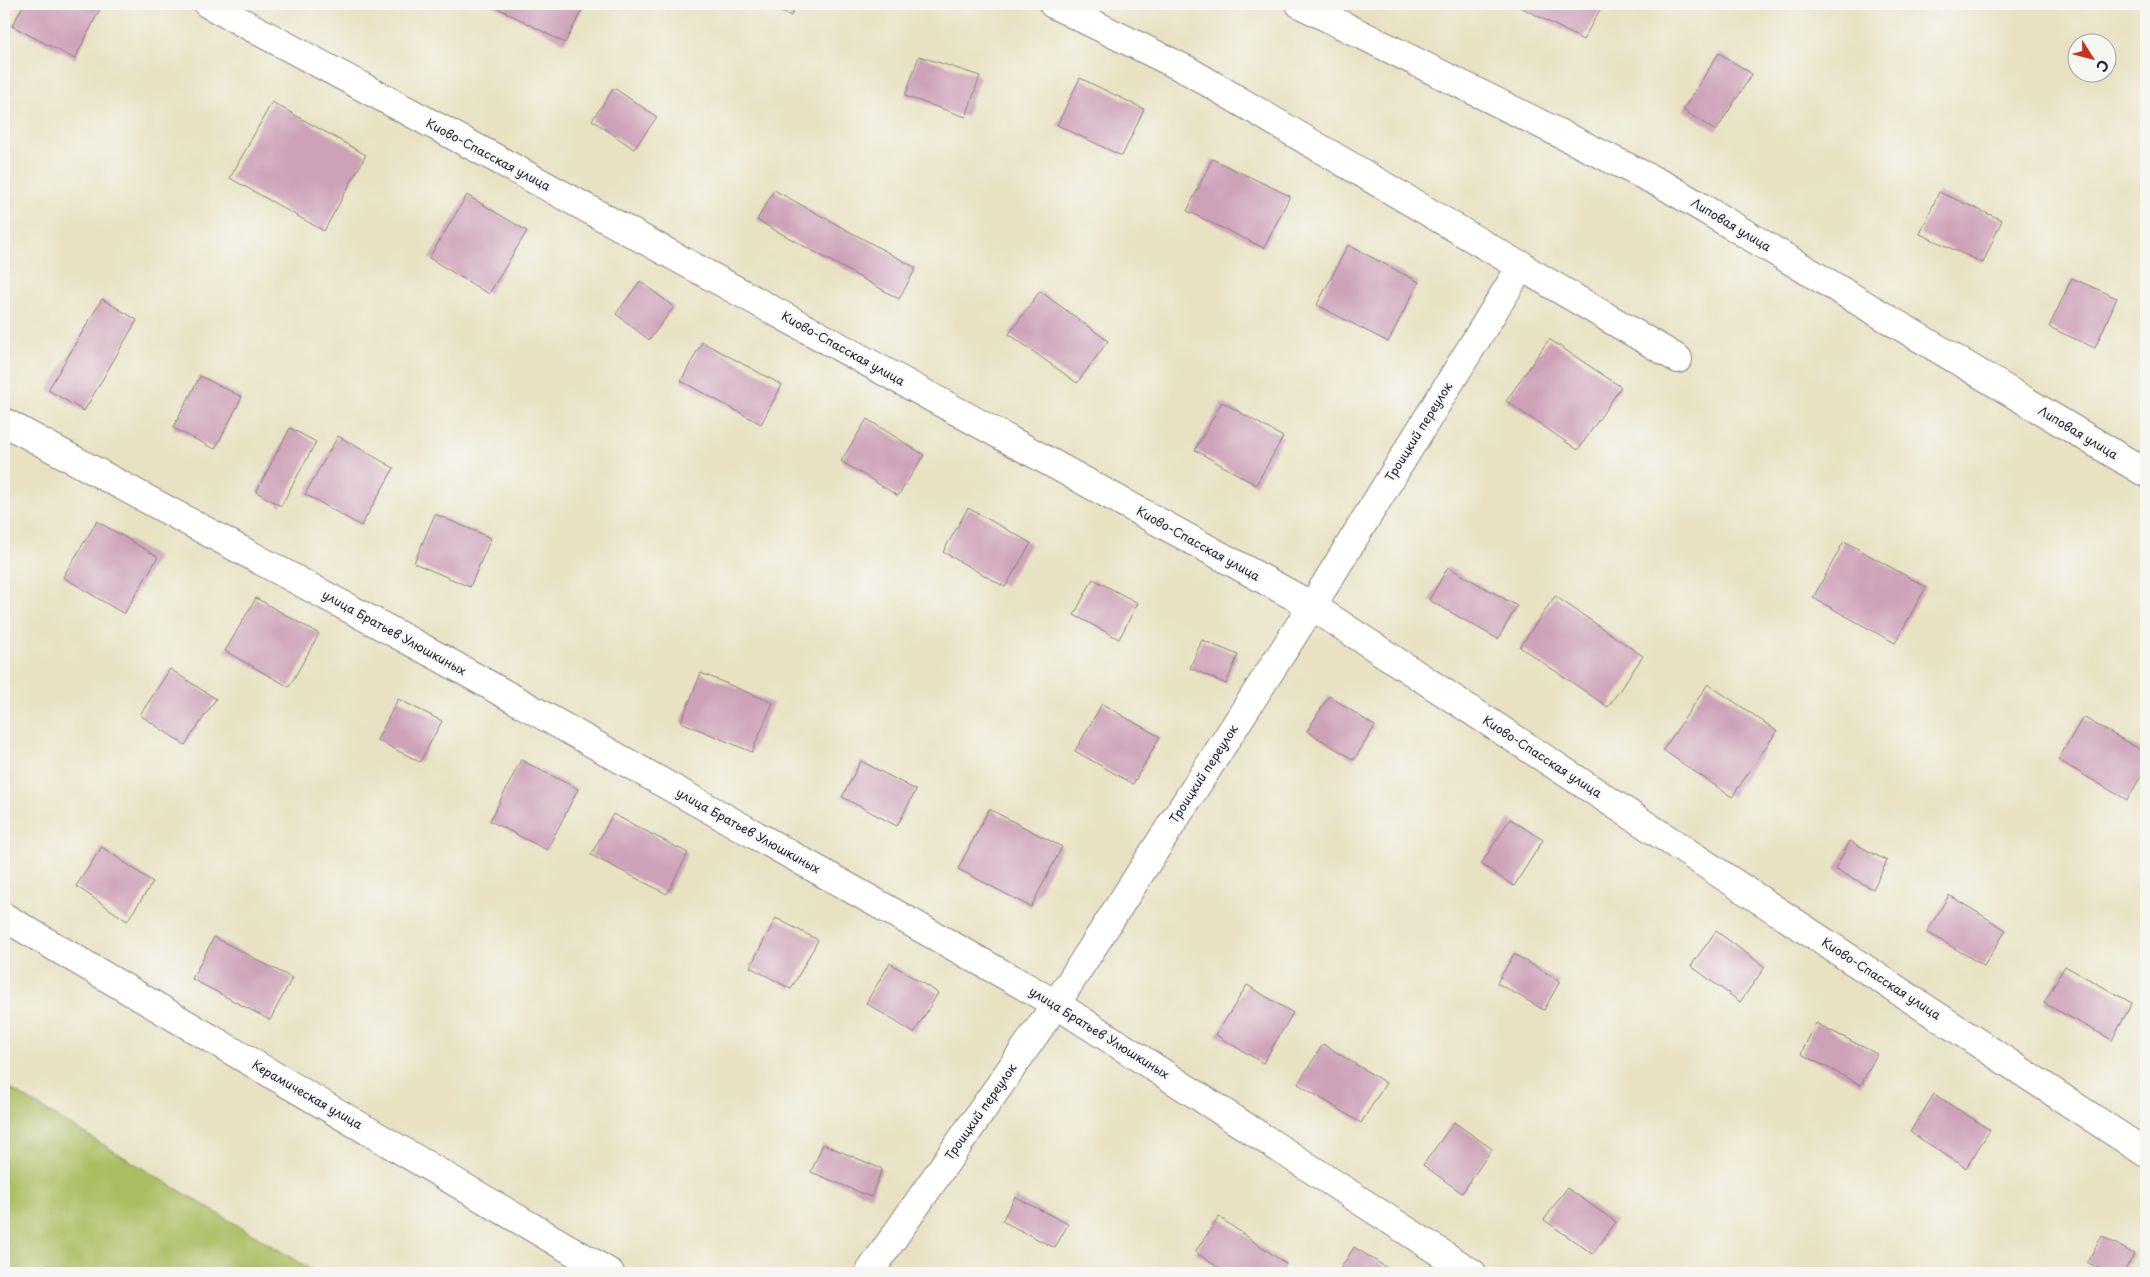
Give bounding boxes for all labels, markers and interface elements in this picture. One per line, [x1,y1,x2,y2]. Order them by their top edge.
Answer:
north arrow [2068,32,2118,82]
text: С [2091,56,2115,76]
street label: Киово-Спасская улица [423,114,554,195]
street label: Липовая улица [1688,193,1775,255]
street label: Киово-Спасская улица [778,307,909,390]
street label: Троицкий переулок [1380,377,1457,485]
street label: Липовая улица [2035,401,2122,463]
street label: Киово-Спасская улица [1133,502,1264,585]
street label: улица Братьев Улюшкиных [319,585,470,679]
street label: Киово-Спасская улица [1479,711,1606,802]
street label: Троицкий переулок [1164,720,1242,826]
street label: улица Братьев Улюшкиных [673,783,824,877]
street label: Киово-Спасская улица [1818,933,1945,1024]
street label: улица Братьев Улюшкиных [1026,982,1173,1083]
street label: Керамическая улица [249,1055,366,1133]
street label: Троицкий переулок [940,1059,1021,1163]

